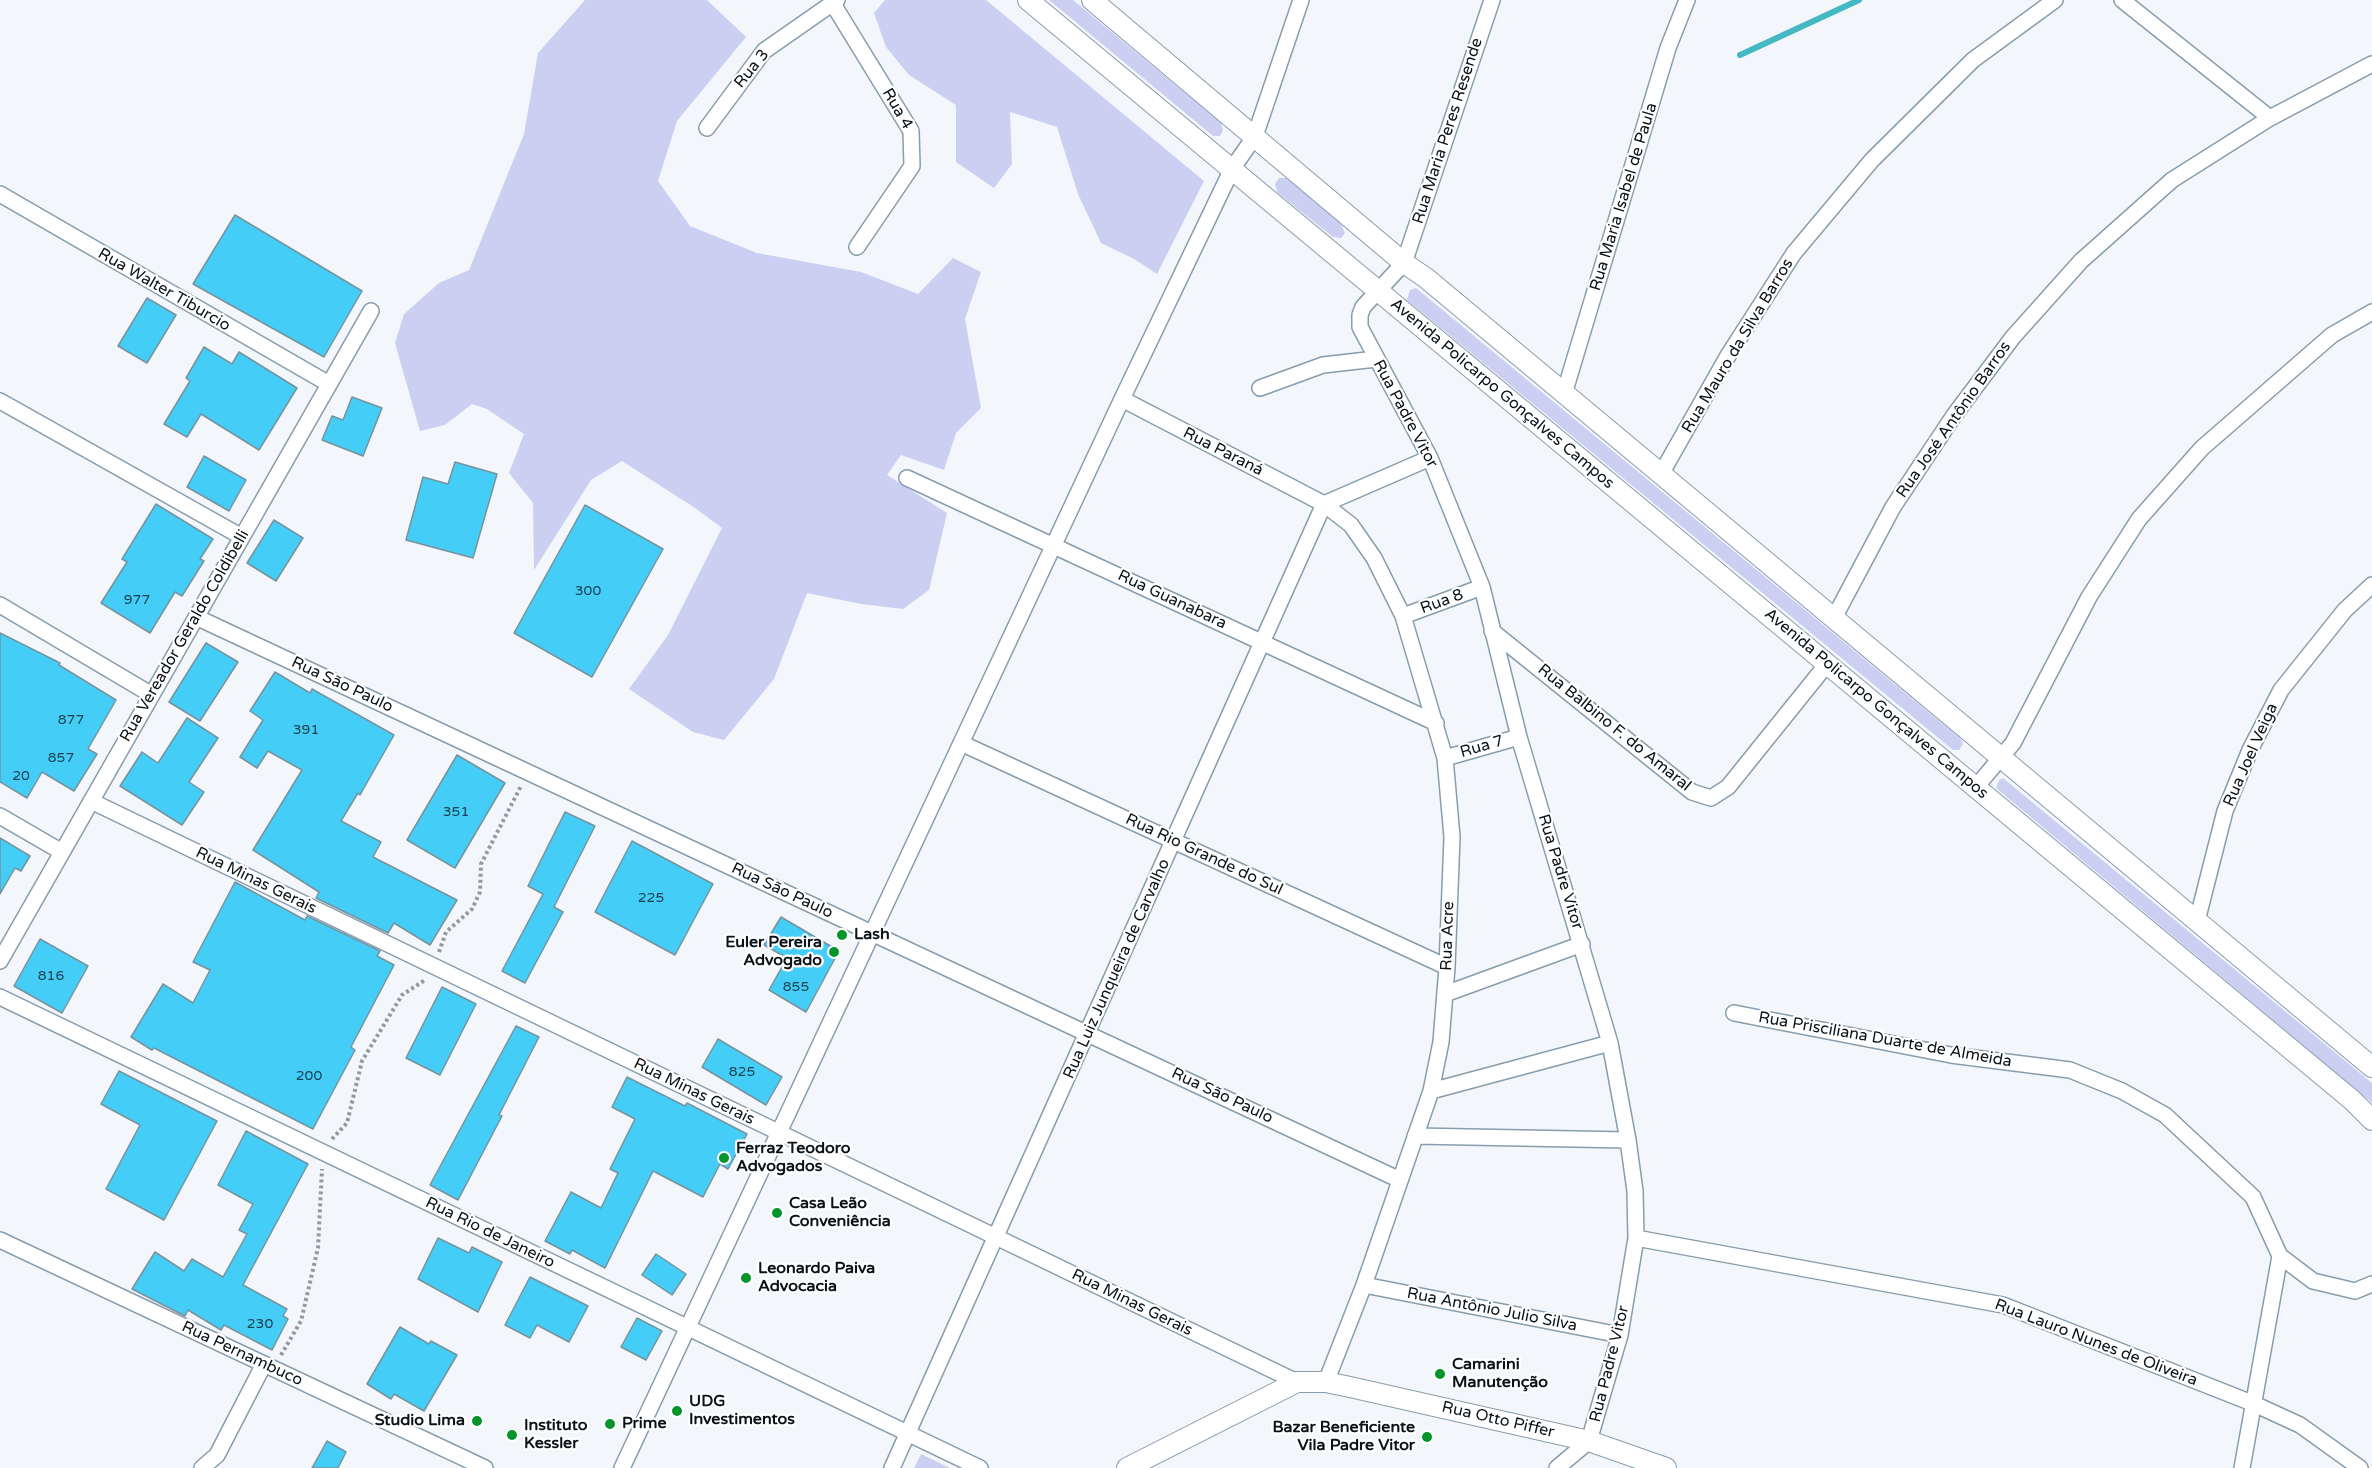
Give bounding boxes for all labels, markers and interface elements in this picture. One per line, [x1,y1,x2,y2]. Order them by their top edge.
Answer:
street label: Rua Maria Peres Resende [1409,36,1487,226]
street label: Rua 3 [731,46,773,92]
street label: Rua 4 [878,85,916,133]
street label: Rua Maria Isabel de Paula [1586,101,1662,293]
street label: Rua Walter Tiburcio [94,244,234,336]
street label: Rua Mauro da Silva Barros [1678,255,1798,437]
street label: Avenida Policarpo Gonçalves Campos [1386,295,1618,493]
street label: Rua José Antônio Barros [1893,338,2015,502]
street label: Rua Padre Vitor [1368,357,1442,471]
street label: Rua Paraná [1180,424,1266,480]
street label: Rua Vereador Geraldo Coldibelli [116,527,254,745]
street label: Rua Guanabara [1114,566,1230,634]
house number: 300 [575,583,601,599]
street label: Rua 8 [1418,585,1466,619]
house number: 977 [124,592,150,608]
street label: Avenida Policarpo Gonçalves Campos [1760,605,1992,803]
street label: Rua São Paulo [288,653,396,717]
street label: Rua Balbino F. do Amaral [1534,660,1694,796]
street label: Rua Joel Veiga [2220,700,2282,810]
house number: 877 [58,712,84,728]
house number: 391 [293,722,319,738]
street label: Rua 7 [1458,732,1506,762]
house number: 857 [48,750,74,766]
house number: 20 [12,768,30,784]
house number: 351 [443,804,469,820]
street label: Rua Rio Grande do Sul [1122,810,1286,900]
street label: Rua Padre Vitor [1533,812,1587,932]
street label: Rua Minas Gerais [192,843,320,919]
street label: Rua Luiz Junqueira de Carvalho [1060,856,1174,1082]
street label: Rua São Paulo [728,859,836,923]
house number: 225 [638,890,664,906]
street label: Rua Acre [1437,901,1459,971]
place label: Lash [854,925,890,945]
marker: Lash [835,928,849,942]
place label: Euler Pereira Advogado [725,933,822,971]
marker: Euler Pereira Advogado [827,945,841,959]
house number: 816 [38,968,64,984]
house number: 855 [783,979,809,995]
street label: Rua Prisciliana Duarte de Almeida [1757,1008,2013,1072]
street label: Rua Minas Gerais [630,1054,758,1130]
house number: 825 [729,1064,755,1080]
street label: Rua São Paulo [1168,1064,1276,1128]
house number: 200 [296,1068,322,1084]
place label: Ferraz Teodoro Advogados [736,1139,850,1177]
marker: Ferraz Teodoro Advogados [717,1151,731,1165]
street label: Rua Rio de Janeiro [422,1193,558,1273]
place label: Casa Leão Conveniência [789,1194,891,1232]
marker: Casa Leão Conveniência [770,1206,784,1220]
place label: Leonardo Paiva Advocacia [758,1259,875,1297]
street label: Rua Minas Gerais [1068,1265,1196,1341]
marker: Leonardo Paiva Advocacia [739,1271,753,1285]
street label: Rua Antônio Julio Silva [1405,1284,1579,1336]
street label: Rua Lauro Nunes de Oliveira [1992,1295,2200,1391]
street label: Rua Padre Vitor [1586,1304,1634,1424]
house number: 230 [247,1316,273,1332]
street label: Rua Pernambuco [178,1318,306,1390]
place label: Camarini Manutenção [1452,1355,1548,1393]
marker: Camarini Manutenção [1433,1367,1447,1381]
place label: UDG Investimentos [689,1392,795,1430]
street label: Rua Otto Piffer [1440,1398,1556,1442]
marker: UDG Investimentos [670,1404,684,1418]
place label: Studio Lima [375,1411,465,1431]
marker: Studio Lima [470,1414,484,1428]
place label: Prime [622,1414,666,1434]
place label: Instituto Kessler [524,1416,587,1454]
marker: Prime [603,1417,617,1431]
place label: Bazar Beneficiente Vila Padre Vitor [1272,1418,1415,1456]
marker: Instituto Kessler [505,1428,519,1442]
marker: Bazar Beneficiente Vila Padre Vitor [1420,1430,1434,1444]

